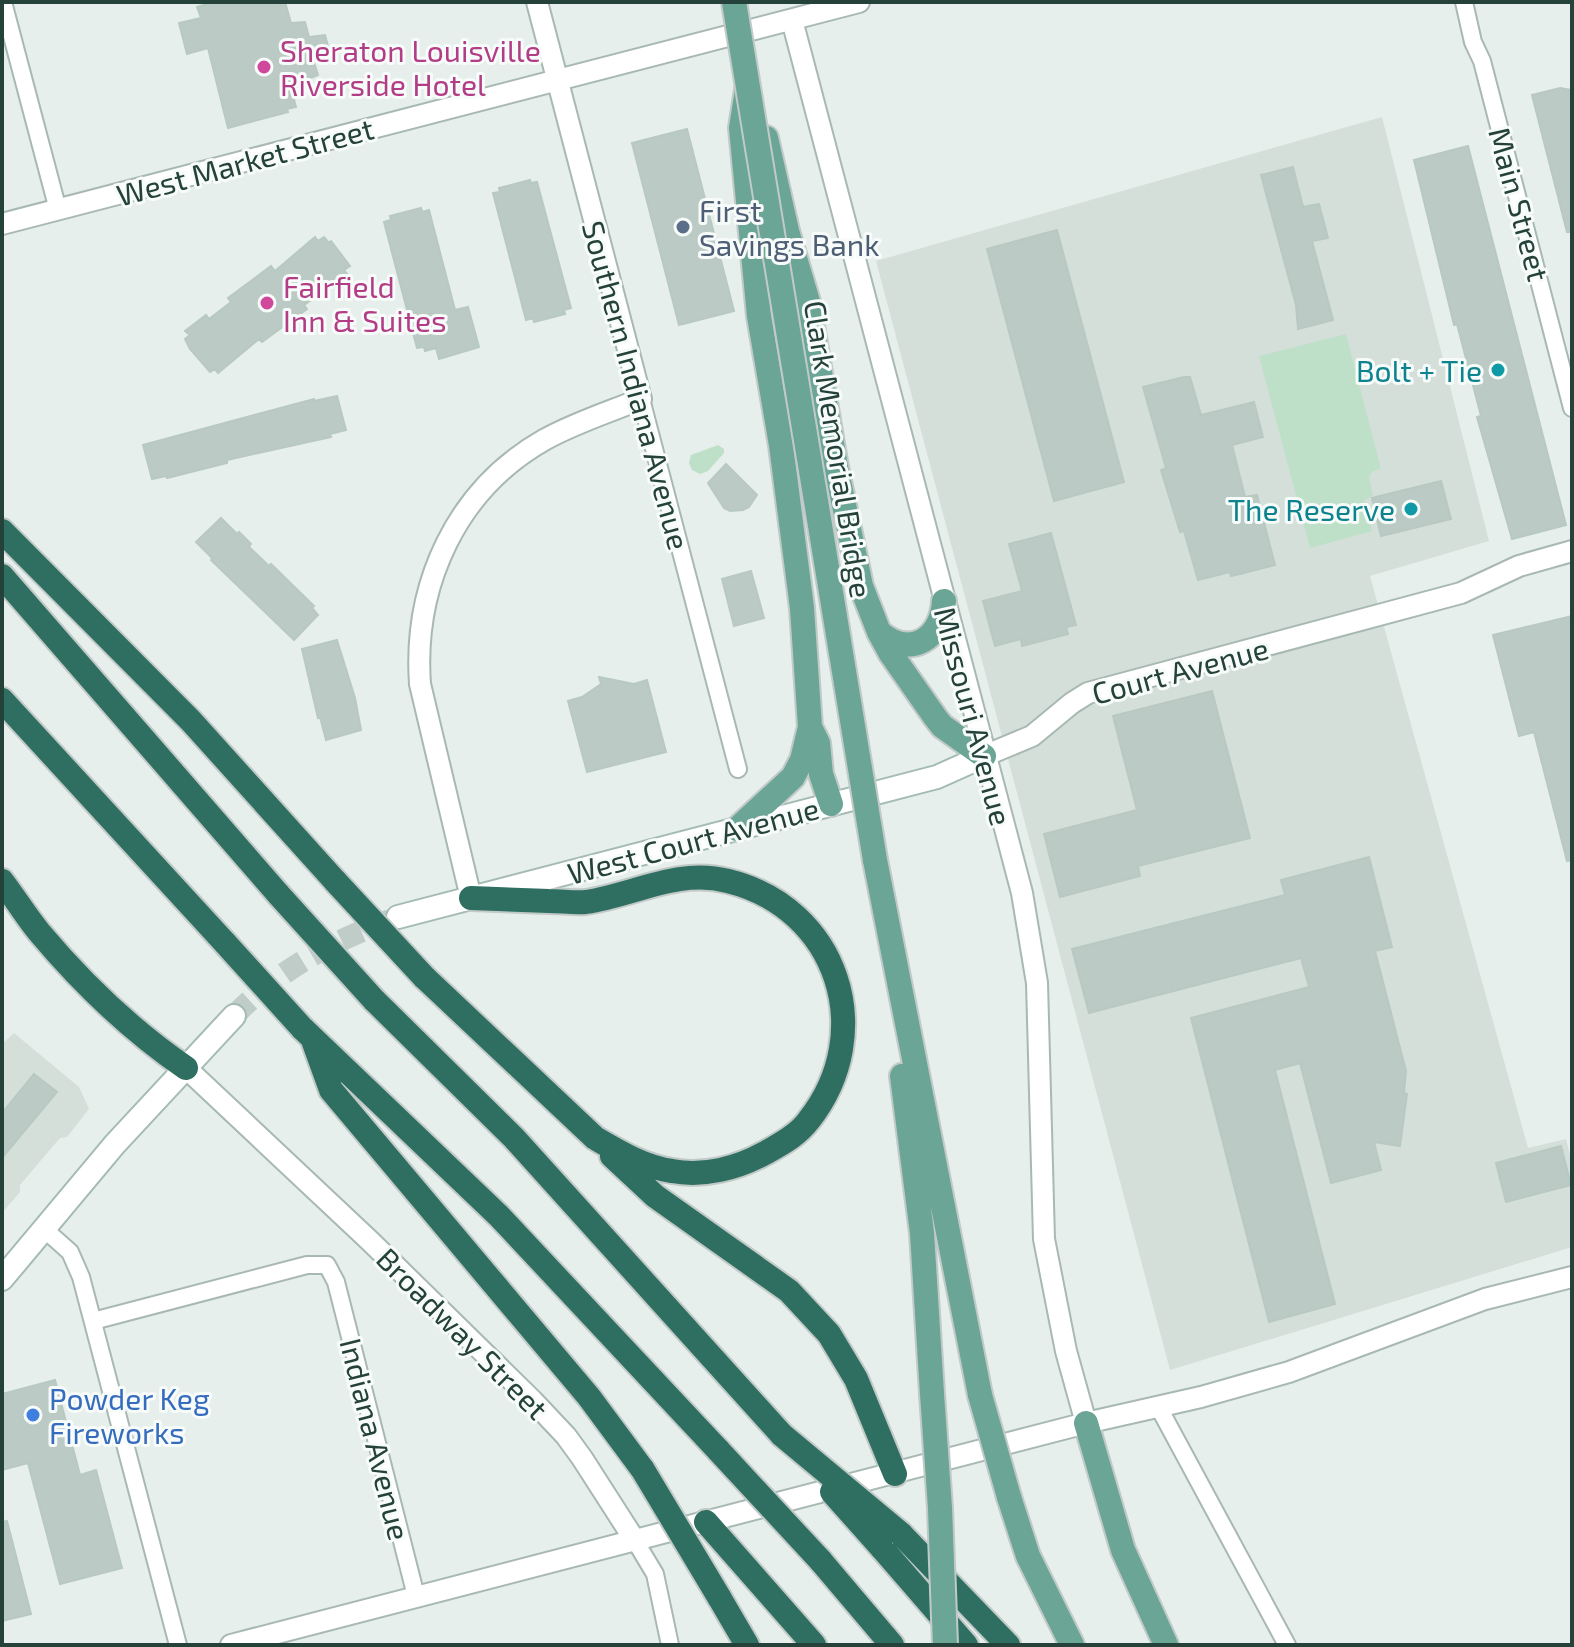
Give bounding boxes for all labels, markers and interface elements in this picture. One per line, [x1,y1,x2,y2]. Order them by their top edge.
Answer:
place label: Sheraton Louisville Riverside Hotel [280,32,541,102]
marker: Sheraton Louisville Riverside Hotel [255,58,273,76]
street label: West Market Street [113,109,377,213]
street label: Main Street [1482,123,1558,285]
place label: First Savings Bank [699,192,880,262]
street label: Southern Indiana Avenue [576,217,698,553]
marker: First Savings Bank [674,218,692,236]
place label: Fairfield Inn & Suites [283,268,446,338]
marker: Fairfield Inn & Suites [258,294,276,312]
street label: Clark Memorial Bridge [798,298,880,600]
place label: Bolt + Tie [1356,352,1482,388]
marker: Bolt + Tie [1489,361,1507,379]
place label: The Reserve [1228,491,1395,527]
marker: The Reserve [1402,500,1420,518]
street label: Missouri Avenue [928,603,1020,829]
street label: Court Avenue [1088,629,1272,711]
street label: West Court Avenue [563,789,823,891]
street label: Broadway Street [370,1240,556,1426]
street label: Indiana Avenue [334,1334,418,1544]
place label: Powder Keg Fireworks [49,1380,210,1450]
marker: Powder Keg Fireworks [24,1406,42,1424]

